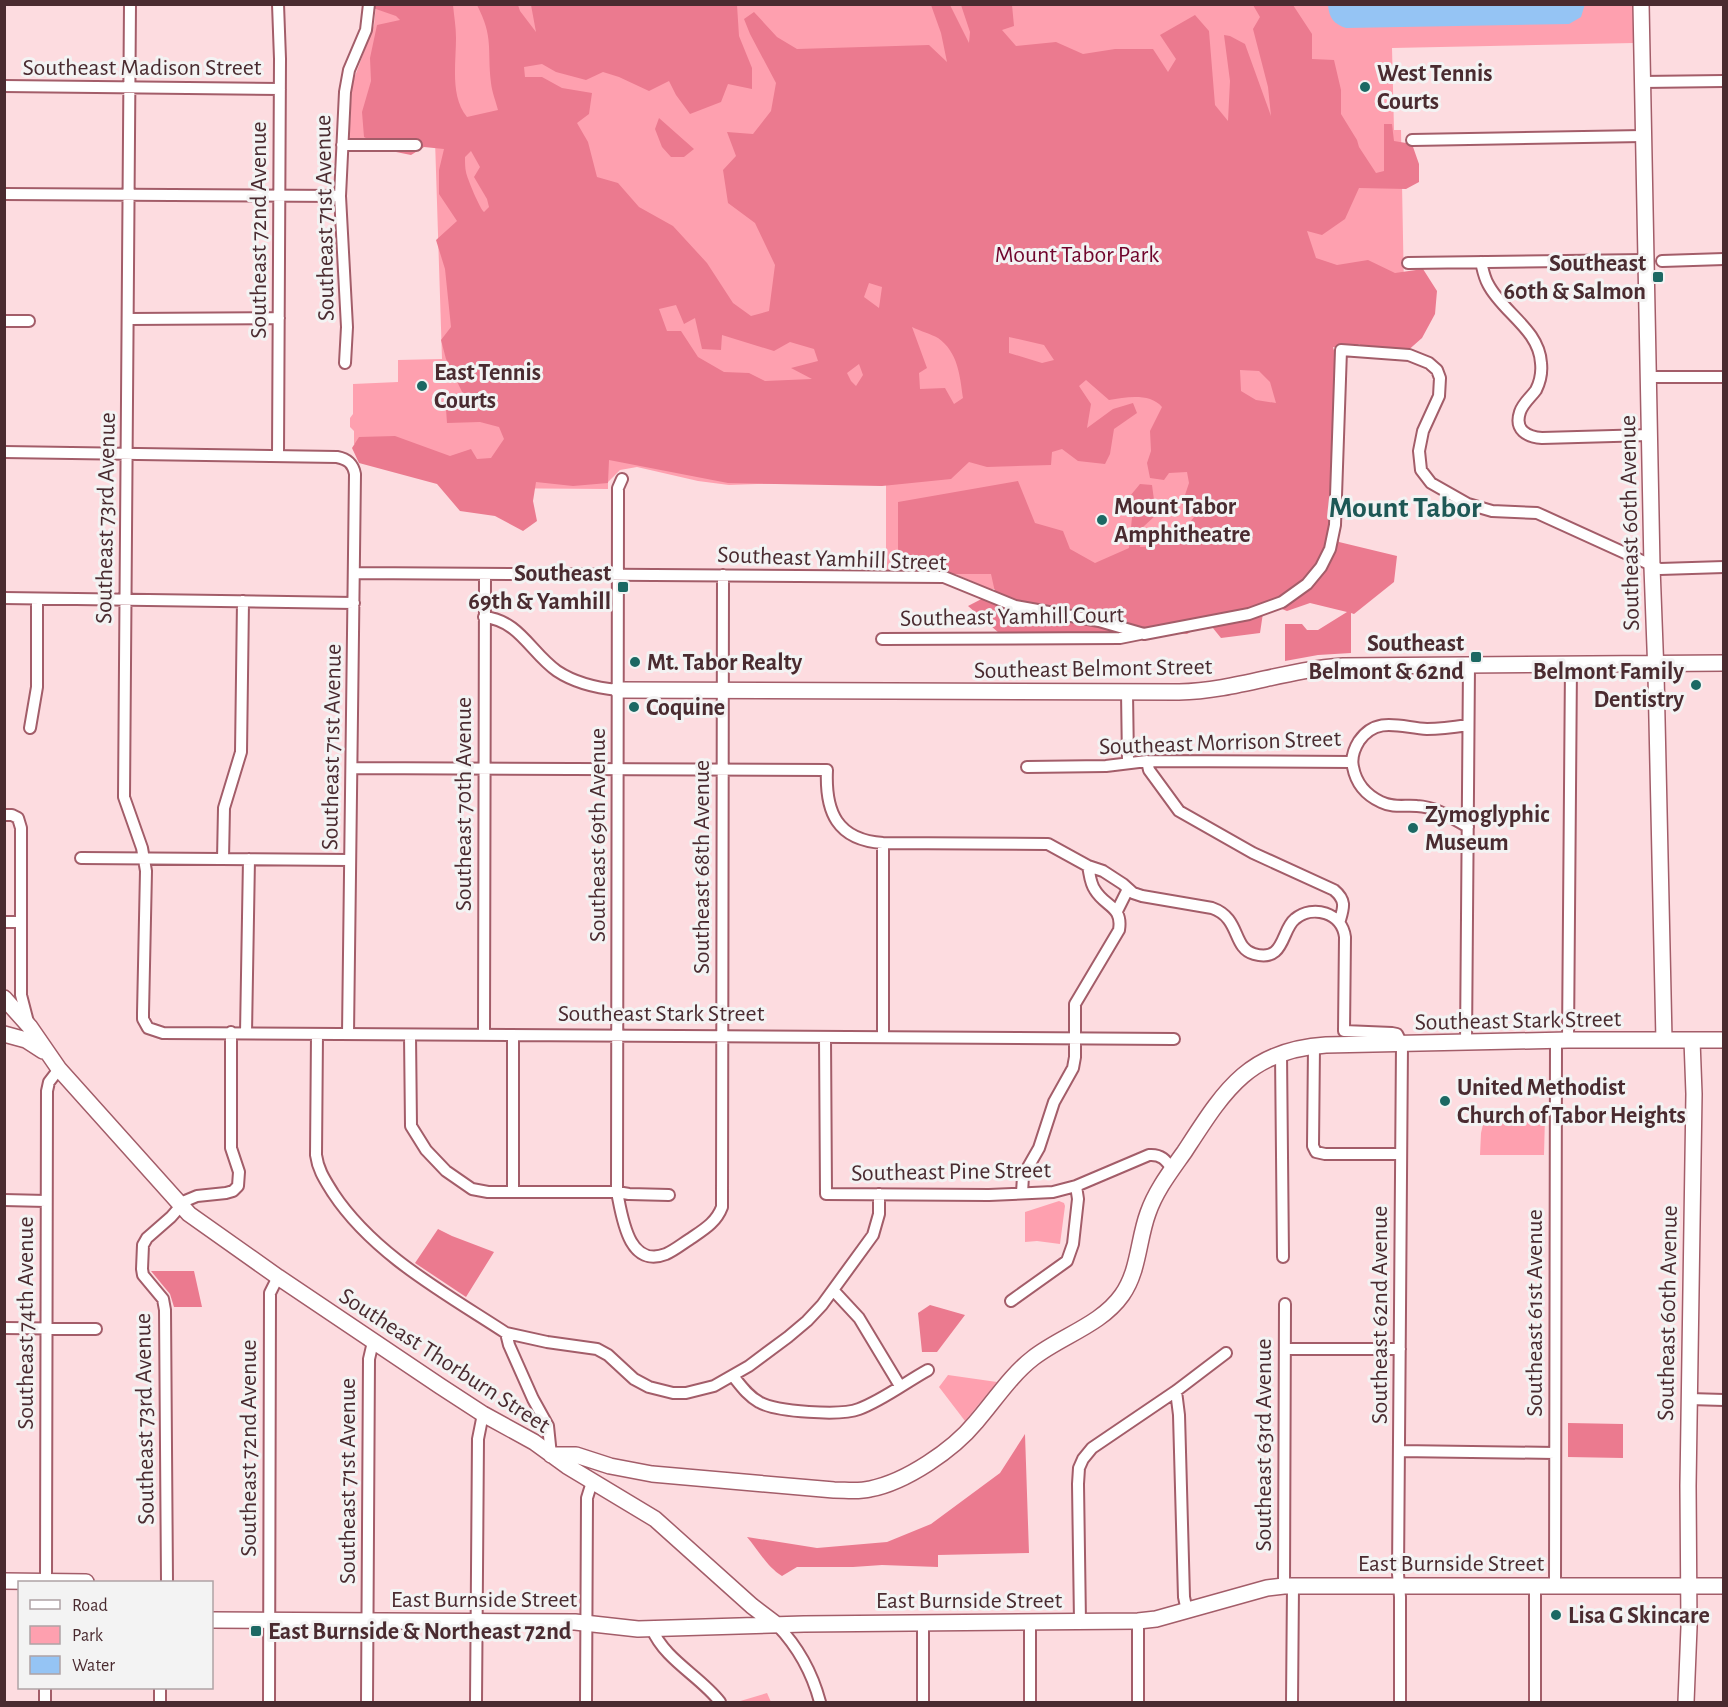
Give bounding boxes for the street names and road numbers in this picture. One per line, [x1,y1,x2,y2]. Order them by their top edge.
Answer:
street label: Southeast Madison Street [23,56,262,80]
street label: Southeast 71st Avenue [311,115,339,321]
street label: Southeast 72nd Avenue [247,121,271,339]
street label: Southeast 73rd Avenue [92,412,120,624]
street label: Southeast 60th Avenue [1616,415,1644,631]
street label: Southeast Yamhill Street [717,543,947,575]
street label: Southeast Yamhill Court [900,603,1125,631]
street label: Southeast 71st Avenue [318,644,346,850]
street label: Southeast Belmont Street [974,655,1213,683]
street label: Southeast 70th Avenue [452,697,476,911]
street label: Southeast Morrison Street [1099,727,1342,759]
street label: Southeast 69th Avenue [586,728,610,942]
street label: Southeast 68th Avenue [690,760,714,974]
street label: Southeast Stark Street [558,1002,765,1026]
street label: Southeast Stark Street [1414,1007,1622,1035]
street label: Southeast Pine Street [851,1158,1051,1186]
street label: Southeast 60th Avenue [1654,1205,1682,1421]
street label: Southeast 62nd Avenue [1368,1206,1392,1424]
street label: Southeast 61st Avenue [1523,1209,1547,1417]
street label: Southeast 74th Avenue [14,1216,38,1430]
street label: Southeast Thorburn Street [335,1284,554,1438]
street label: Southeast 73rd Avenue [131,1313,159,1525]
street label: Southeast 72nd Avenue [237,1339,261,1557]
street label: Southeast 63rd Avenue [1252,1339,1276,1551]
street label: Southeast 71st Avenue [336,1378,360,1584]
street label: East Burnside Street [1358,1552,1545,1576]
street label: East Burnside Street [391,1588,578,1612]
street label: East Burnside Street [876,1589,1063,1613]

